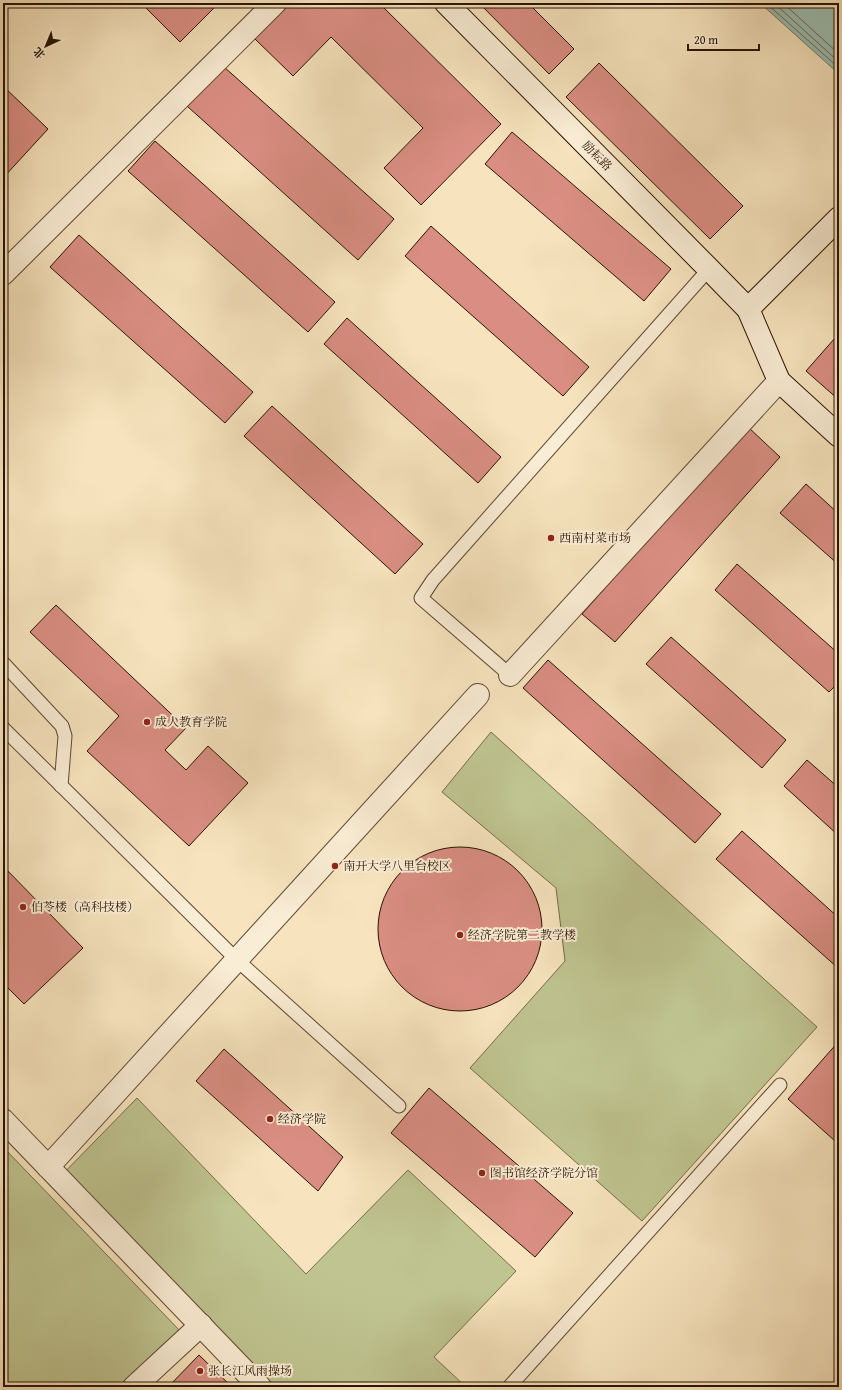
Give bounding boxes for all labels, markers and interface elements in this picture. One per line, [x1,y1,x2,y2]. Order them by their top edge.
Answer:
north arrow [26,26,66,66]
scale bar [688,26,759,52]
text: 20 m [694,31,718,48]
text: 北 [30,44,49,63]
street label: 励耘路 [579,137,616,174]
place label: 西南村菜市场 [559,529,631,546]
marker: 西南村菜市场 [546,533,556,543]
place label: 成人教育学院 [155,713,227,730]
marker: 成人教育学院 [142,717,152,727]
place label: 南开大学八里台校区 [343,857,451,874]
marker: 南开大学八里台校区 [330,861,340,871]
place label: 伯苓楼（高科技楼） [31,898,139,915]
marker: 伯苓楼（高科技楼） [18,902,28,912]
place label: 经济学院第二教学楼 [468,926,576,943]
marker: 经济学院第二教学楼 [455,930,465,940]
place label: 经济学院 [278,1110,326,1127]
marker: 经济学院 [265,1114,275,1124]
place label: 图书馆经济学院分馆 [490,1164,598,1181]
marker: 图书馆经济学院分馆 [477,1168,487,1178]
place label: 张长江风雨操场 [208,1362,292,1379]
marker: 张长江风雨操场 [195,1366,205,1376]

